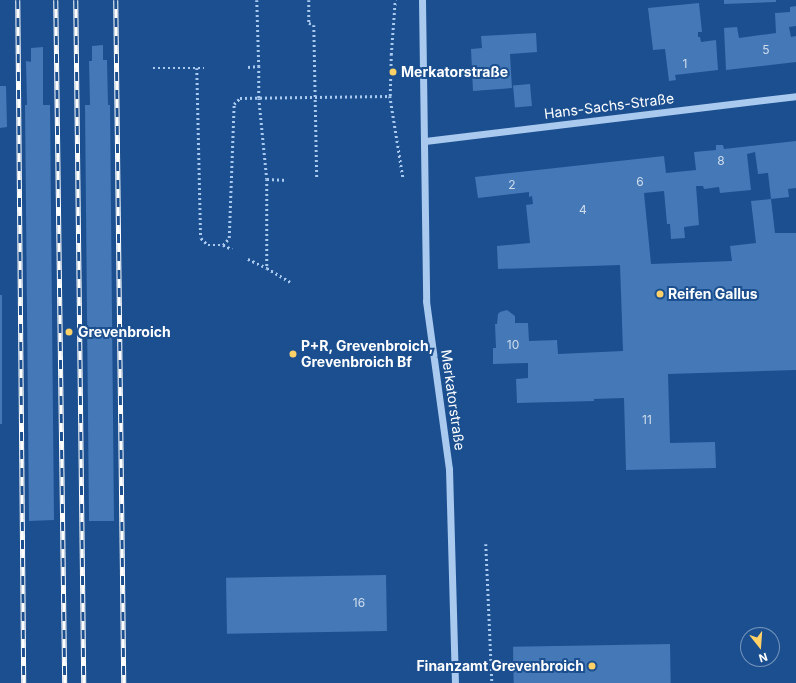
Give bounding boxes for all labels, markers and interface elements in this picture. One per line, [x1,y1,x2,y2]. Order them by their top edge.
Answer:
house number: 5 [762,43,770,57]
house number: 1 [683,57,687,71]
place label: Merkatorstraße [401,64,508,80]
marker: Merkatorstraße [388,67,398,77]
street label: Hans-Sachs-Straße [543,90,675,122]
house number: 8 [717,154,725,168]
house number: 6 [636,175,644,189]
house number: 2 [508,178,516,192]
house number: 4 [579,203,587,217]
place label: Reifen Gallus [668,286,758,302]
marker: Reifen Gallus [655,289,665,299]
place label: Grevenbroich [78,324,171,340]
marker: Grevenbroich [63,326,75,338]
place label: P+R, Grevenbroich, Grevenbroich Bf [301,338,434,370]
house number: 10 [507,338,519,352]
street label: Merkatorstraße [438,348,468,452]
marker: P+R, Grevenbroich, Grevenbroich Bf [288,349,298,359]
house number: 11 [642,413,652,427]
house number: 16 [353,596,365,610]
north arrow [740,627,780,667]
text: N [757,650,769,665]
place label: Finanzamt Grevenbroich [416,658,584,674]
marker: Finanzamt Grevenbroich [587,661,597,671]

